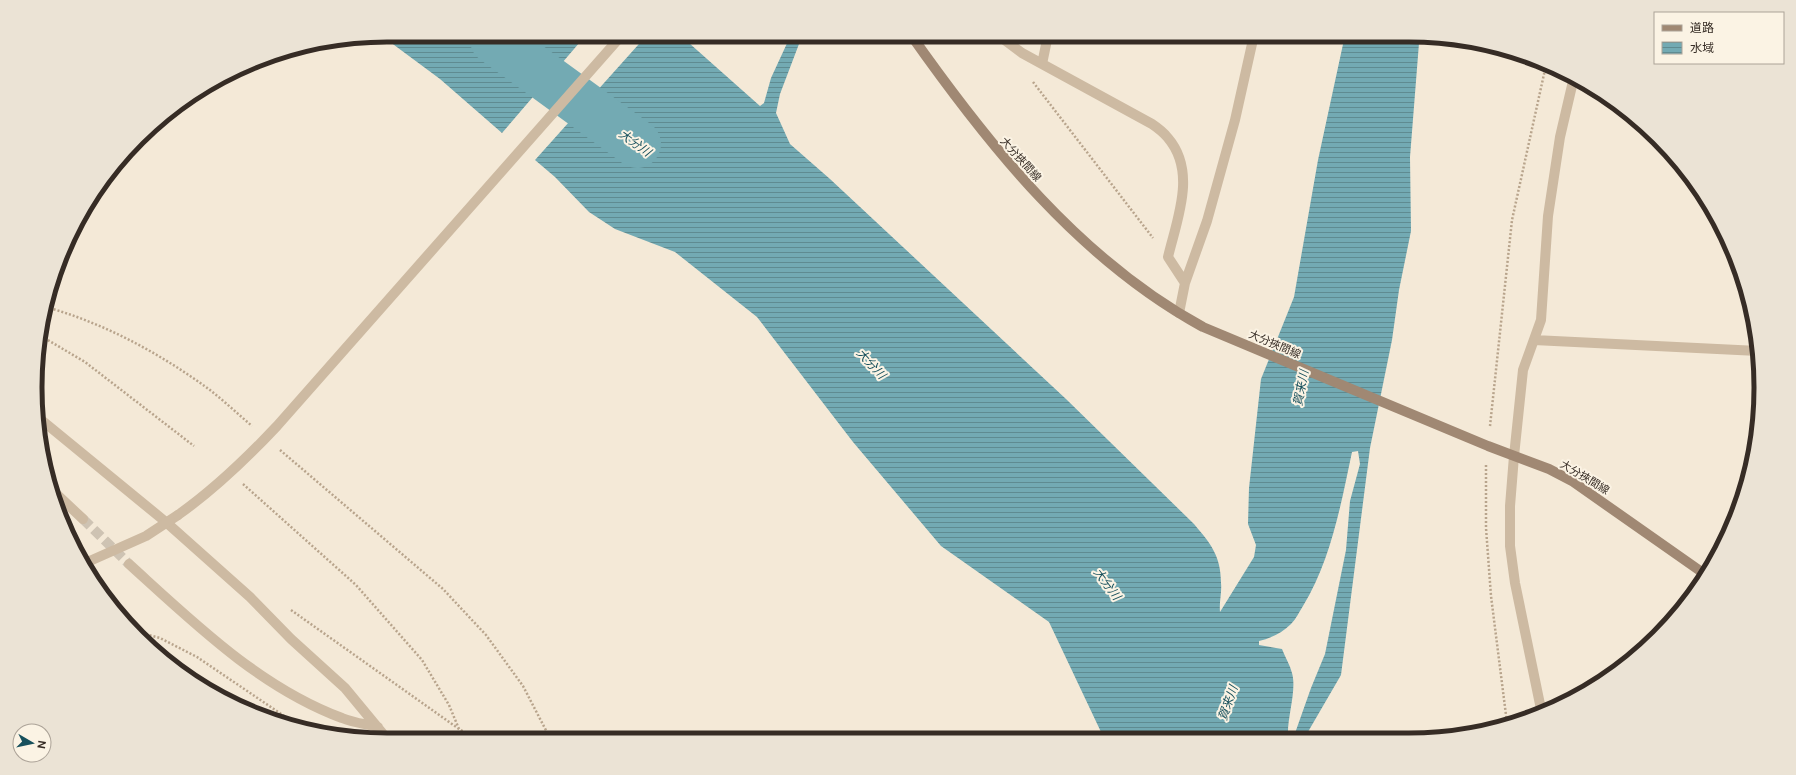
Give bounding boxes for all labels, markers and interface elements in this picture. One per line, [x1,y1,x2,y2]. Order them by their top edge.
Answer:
legend [1654,12,1784,64]
text: 道路 [1690,20,1714,36]
text: 水域 [1690,40,1714,56]
water label: 大分川 [616,126,656,161]
street label: 大分挾間線 [997,134,1045,184]
street label: 大分挾間線 [1247,327,1303,361]
water label: 大分川 [853,345,890,384]
water label: 賀来川 [1290,367,1313,407]
street label: 大分挾間線 [1558,457,1612,497]
water label: 大分川 [1090,565,1125,605]
water label: 賀来川 [1215,681,1242,723]
north arrow [12,723,52,763]
text: N [34,740,49,750]

